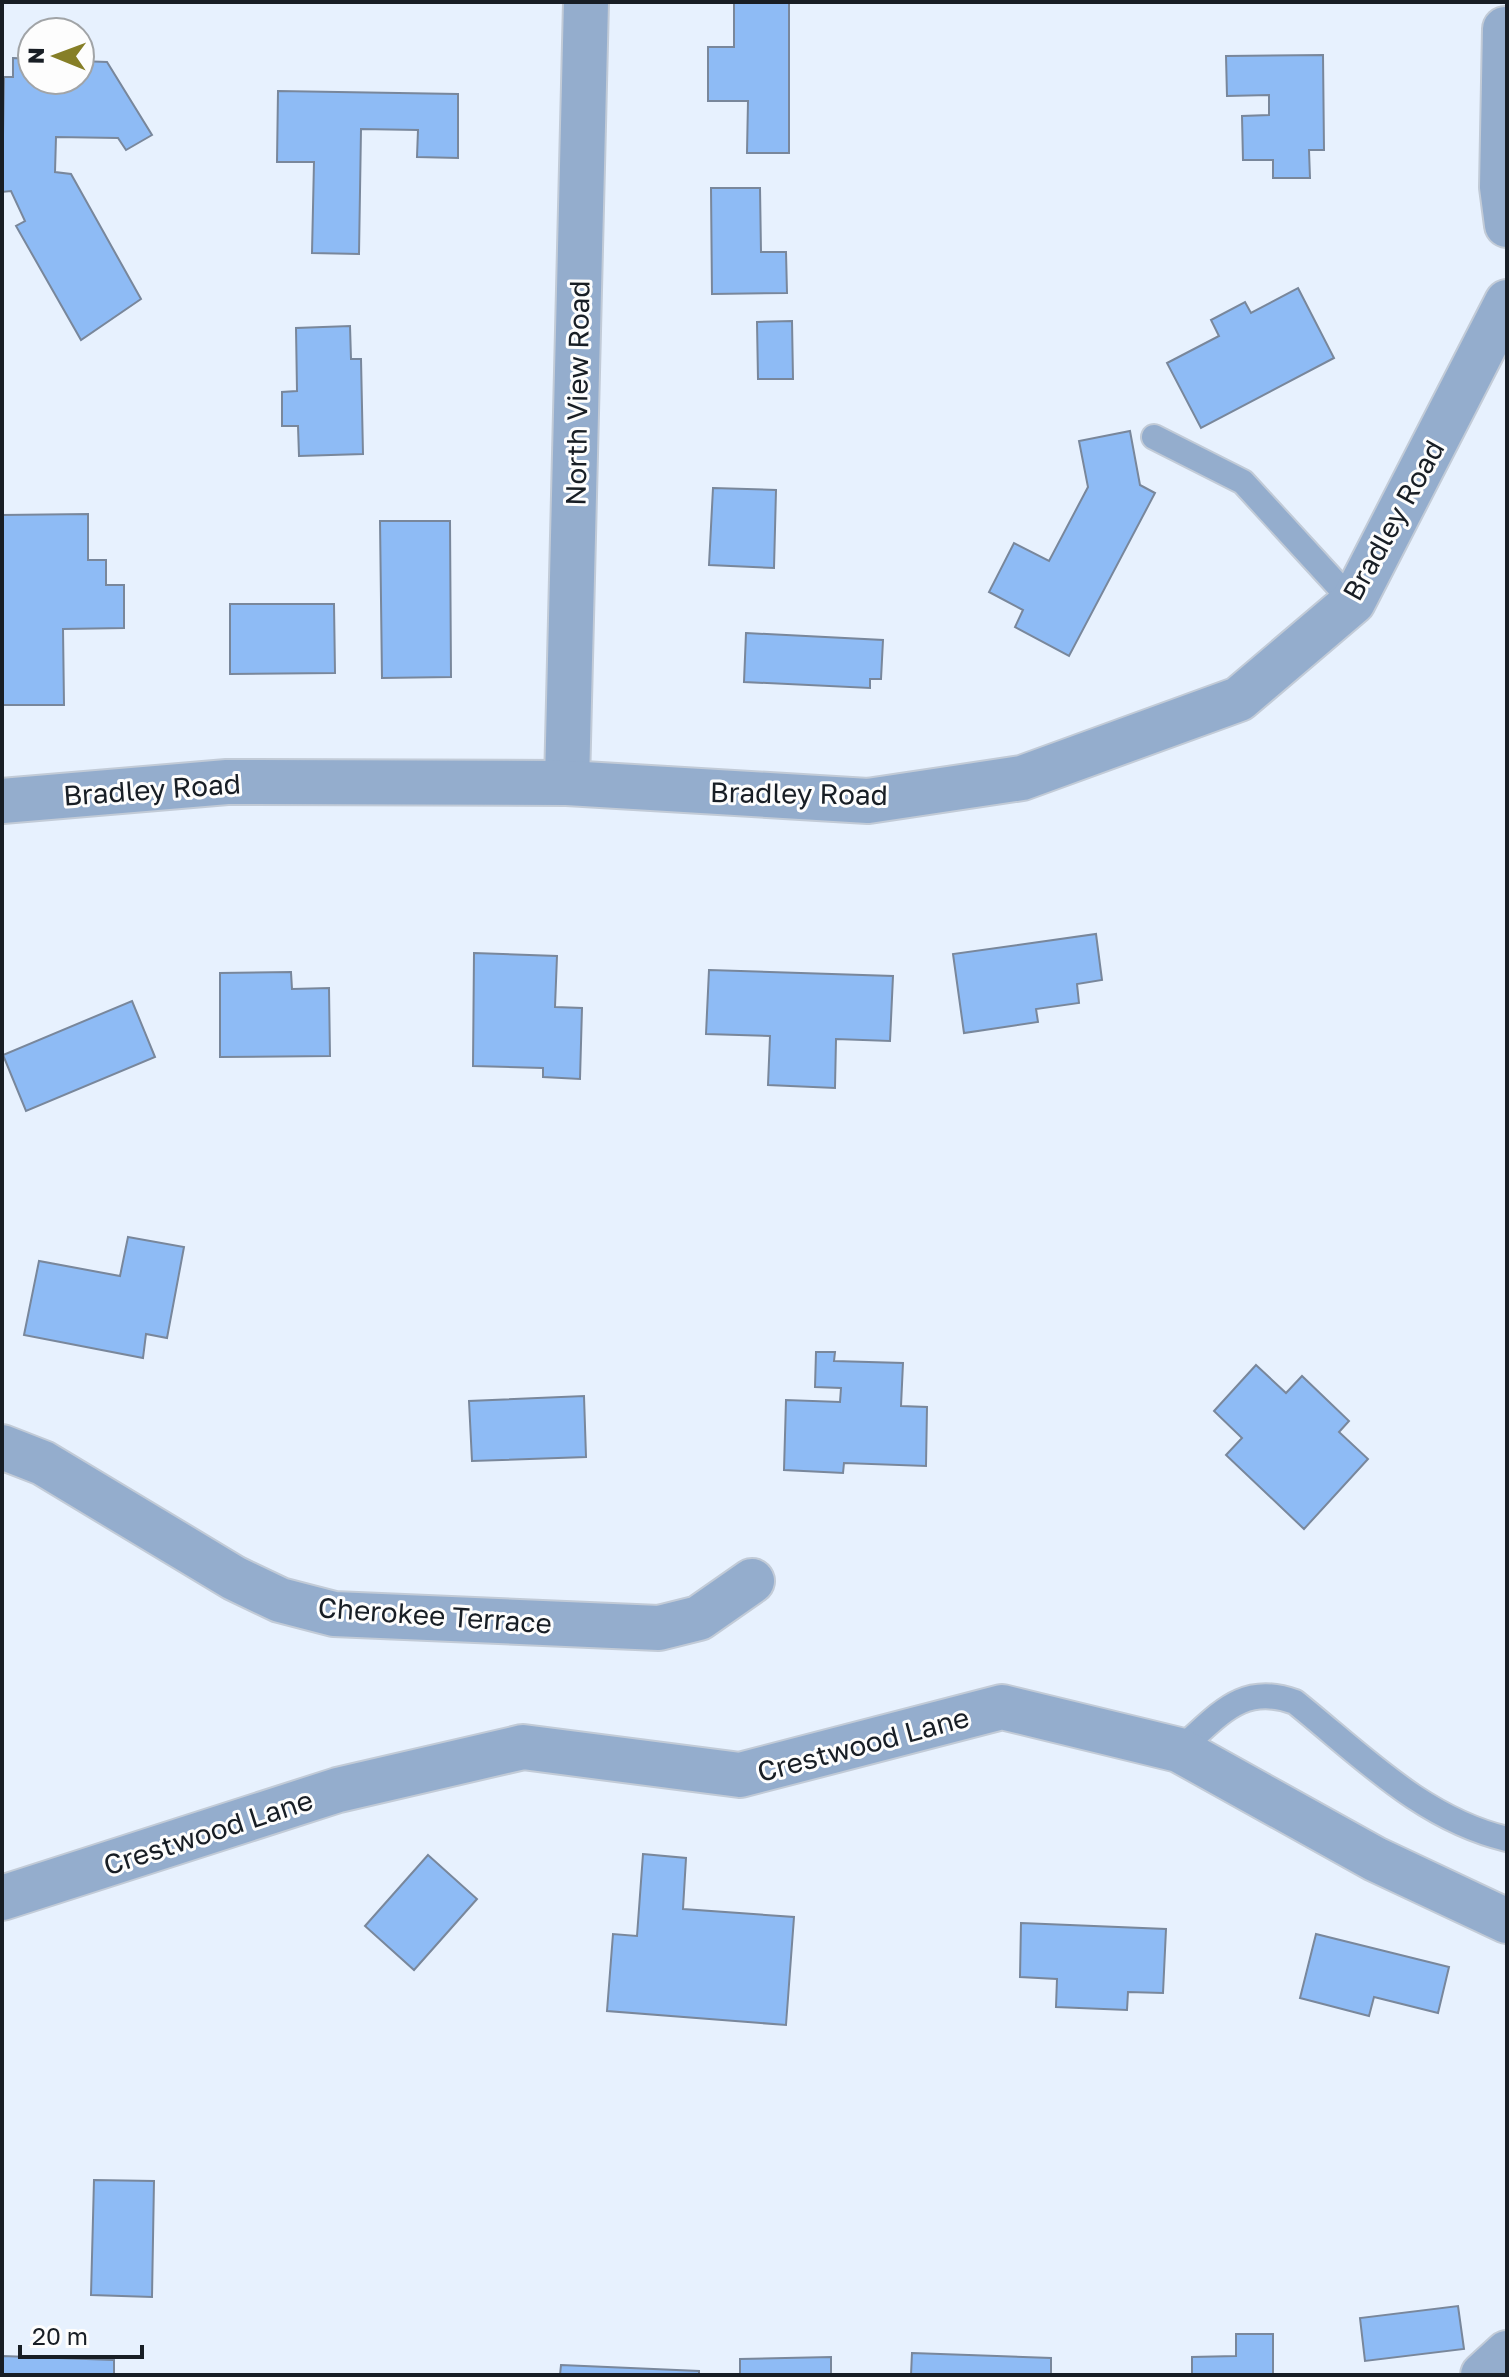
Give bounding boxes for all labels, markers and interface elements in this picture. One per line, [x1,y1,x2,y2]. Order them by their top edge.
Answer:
north arrow [16,16,96,96]
text: N [22,47,49,64]
street label: North View Road [559,280,595,506]
street label: Bradley Road [1335,434,1451,606]
street label: Bradley Road [62,766,242,812]
street label: Bradley Road [710,775,888,811]
street label: Cherokee Terrace [317,1590,553,1640]
street label: Crestwood Lane [753,1700,973,1788]
street label: Crestwood Lane [99,1783,317,1881]
scale bar [20,2309,142,2359]
text: 20 m [32,2321,88,2350]

